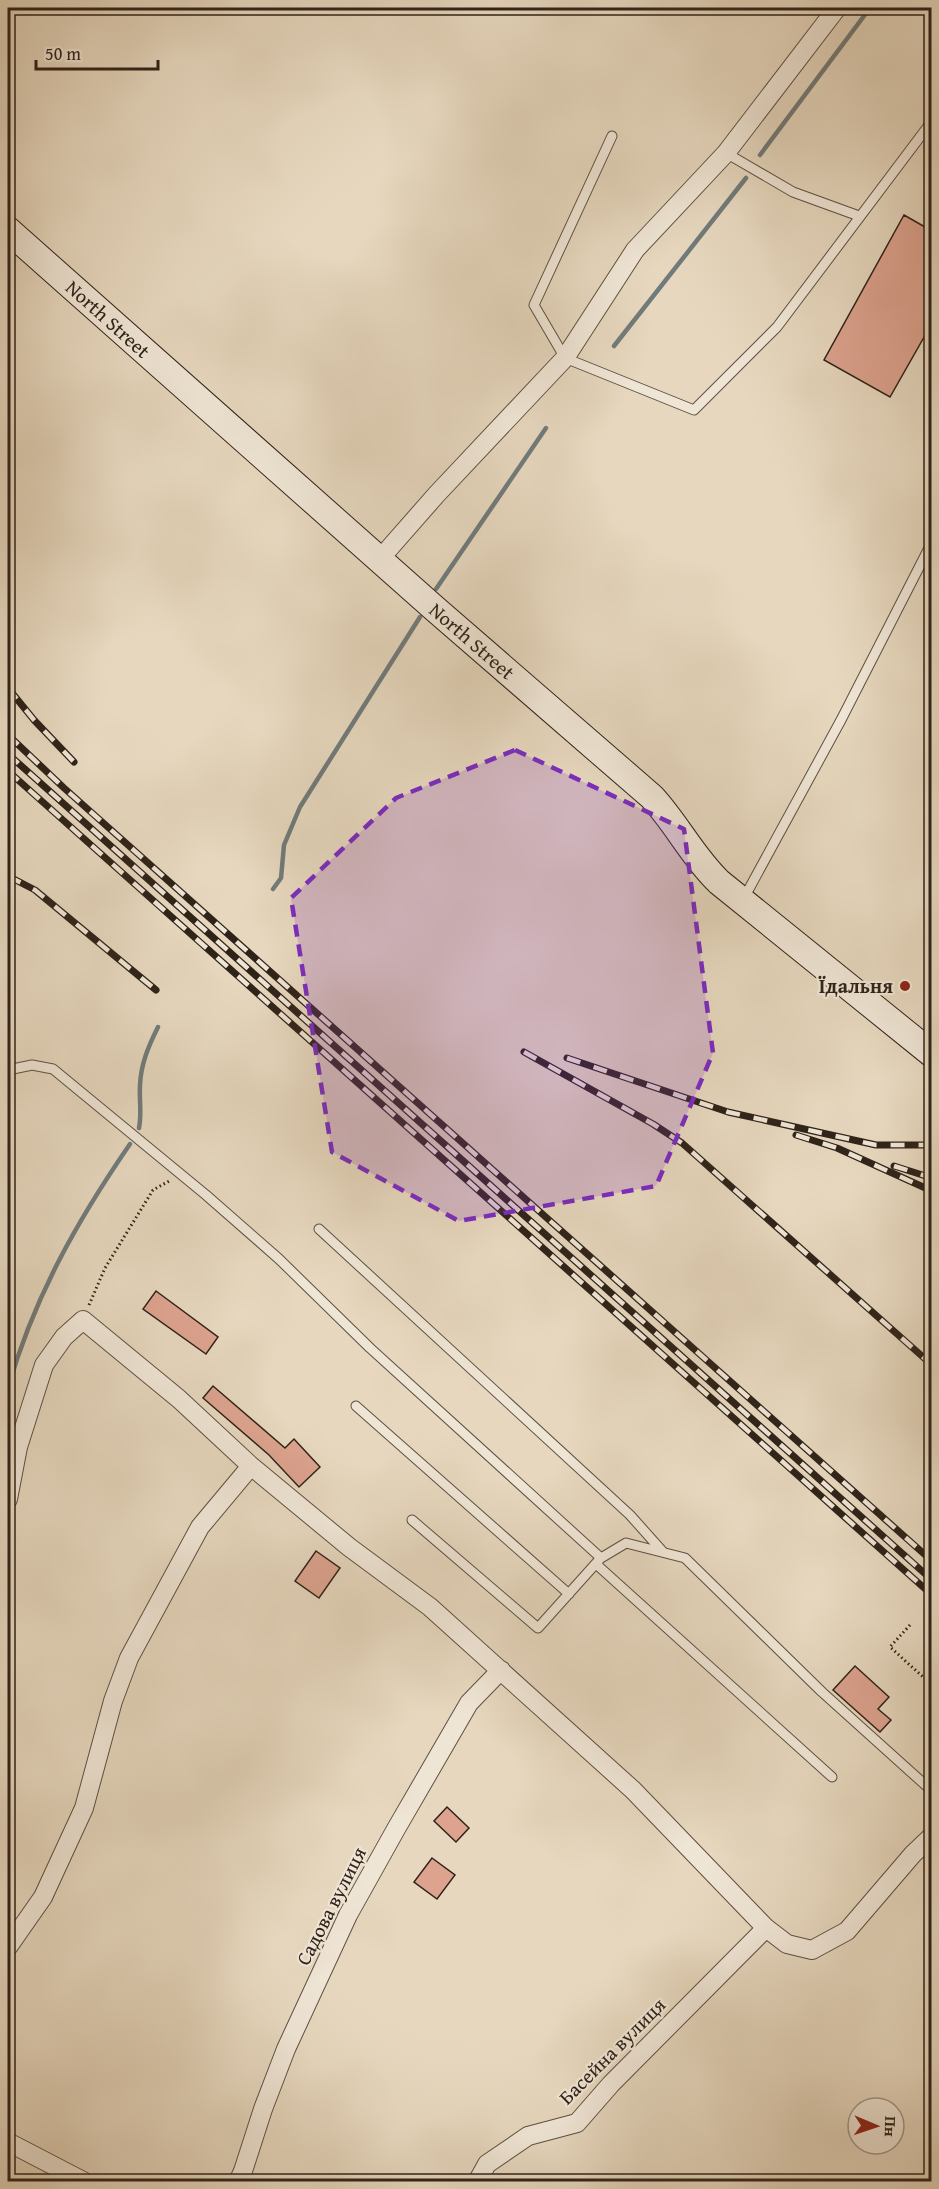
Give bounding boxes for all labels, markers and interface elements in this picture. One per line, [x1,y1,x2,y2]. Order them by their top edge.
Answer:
scale bar [36,33,158,71]
text: 50 m [45,40,81,67]
street label: North Street [60,273,157,364]
street label: North Street [423,595,521,686]
place label: Їдальня [818,971,893,1000]
marker: Їдальня [898,979,912,993]
street label: Садова вулиця [288,1841,373,1970]
street label: Басейна вулиця [552,1991,672,2111]
north arrow [846,2096,906,2156]
text: Пн [879,2116,903,2137]

